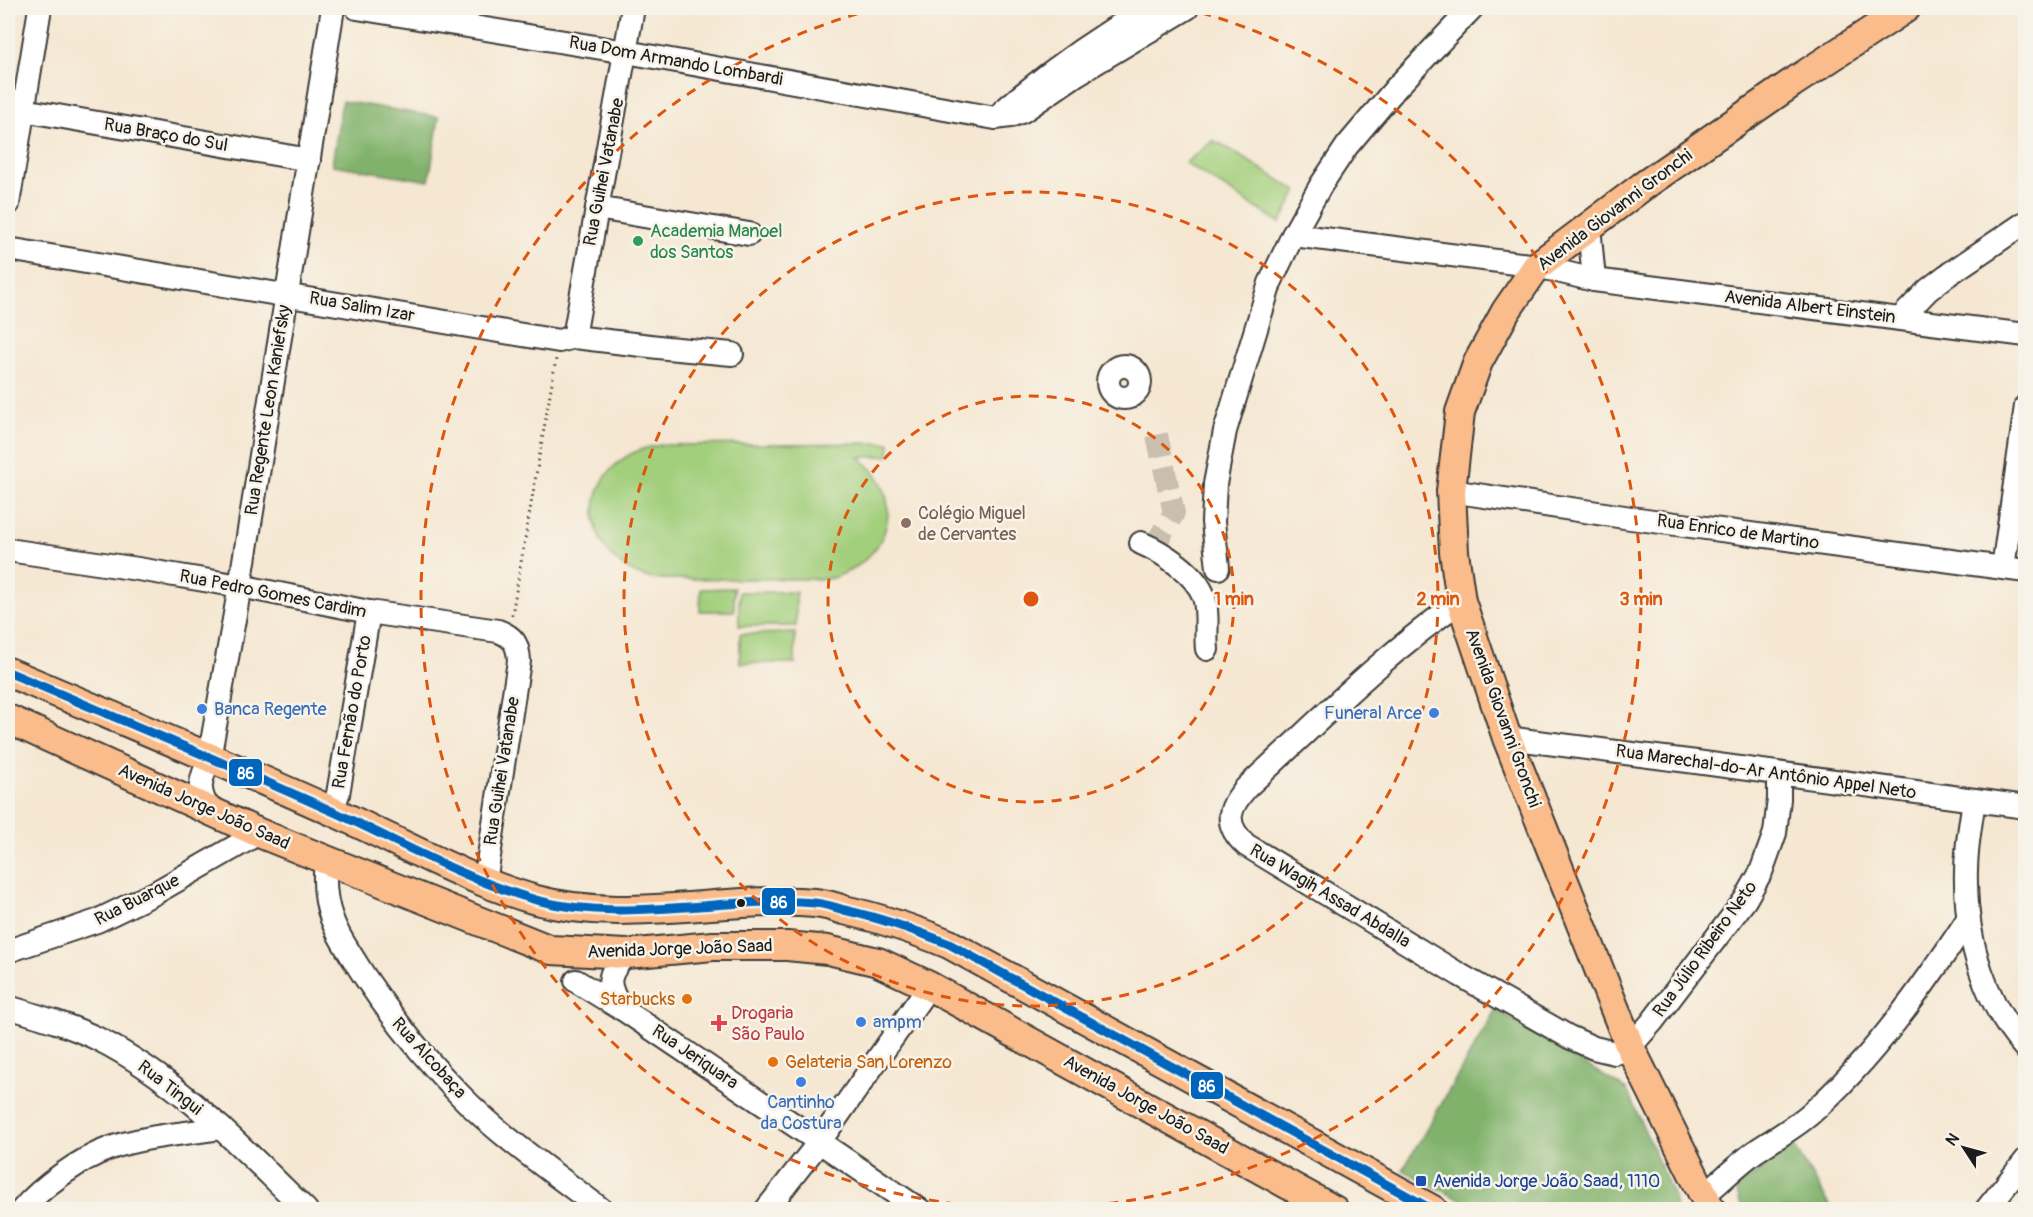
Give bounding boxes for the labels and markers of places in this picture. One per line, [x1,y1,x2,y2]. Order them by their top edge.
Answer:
place label: Academia Manoel dos Santos [650,220,783,264]
marker: Academia Manoel dos Santos [631,234,645,248]
place label: Colégio Miguel de Cervantes [918,502,1026,546]
marker: Colégio Miguel de Cervantes [899,516,913,530]
centre of rings [1021,589,1041,609]
place label: Banca Regente [214,698,327,721]
marker: Banca Regente [195,702,209,716]
place label: Funeral Arce [1324,702,1422,725]
marker: Funeral Arce [1427,706,1441,720]
unlabelled marker [735,897,747,909]
place label: Starbucks [600,988,675,1011]
marker: Starbucks [680,992,694,1006]
place label: Drogaria São Paulo [731,1002,805,1046]
place label: ampm [873,1011,922,1034]
marker: ampm [854,1015,868,1029]
marker: Drogaria São Paulo [712,1016,726,1030]
place label: Gelateria San Lorenzo [785,1051,952,1074]
marker: Gelateria San Lorenzo [766,1055,780,1069]
marker: Cantinho da Costura [794,1075,808,1089]
place label: Cantinho da Costura [760,1091,842,1135]
place label: Avenida Jorge João Saad, 1110 [1433,1170,1660,1193]
marker: Avenida Jorge João Saad, 1110 [1414,1174,1428,1188]

